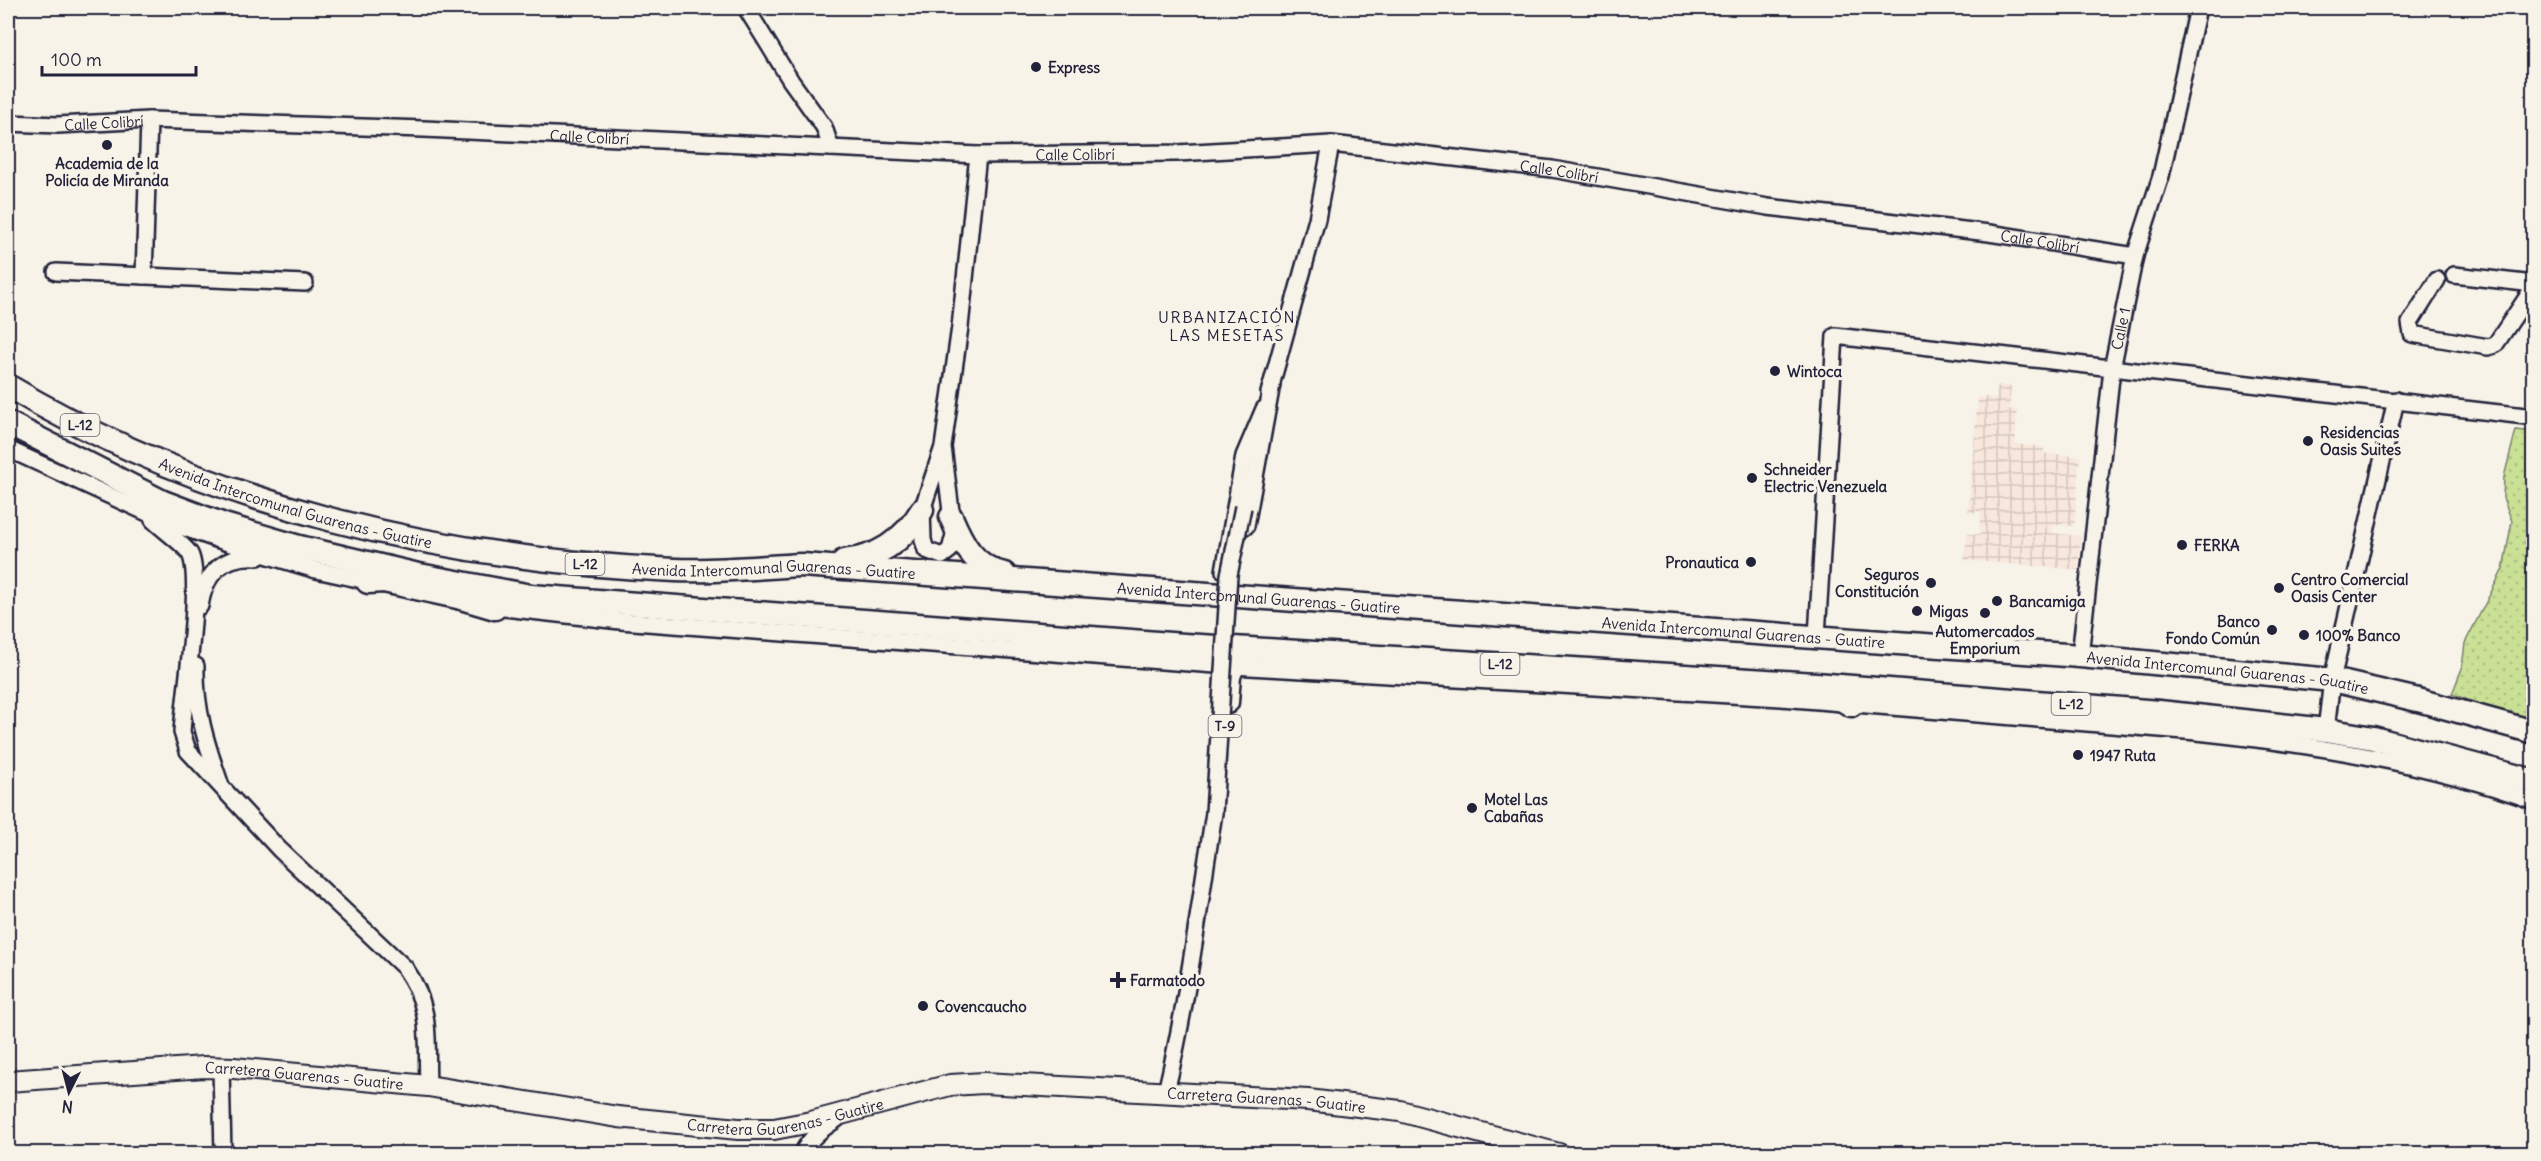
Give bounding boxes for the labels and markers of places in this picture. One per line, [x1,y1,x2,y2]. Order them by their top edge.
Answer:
place label: Express [1048,58,1100,78]
marker: Express [1029,60,1043,74]
marker: Academia de la Policía de Miranda [100,138,114,152]
place label: Academia de la Policía de Miranda [45,154,169,190]
place label: Wintoca [1787,362,1843,381]
marker: Wintoca [1768,364,1782,378]
place label: Residencias Oasis Suites [2320,423,2401,459]
marker: Residencias Oasis Suites [2301,434,2315,448]
place label: Schneider Electric Venezuela [1764,460,1888,496]
marker: Schneider Electric Venezuela [1745,471,1759,485]
place label: FERKA [2194,536,2240,555]
marker: FERKA [2175,538,2189,552]
place label: Pronautica [1665,553,1739,572]
marker: Pronautica [1744,555,1758,569]
place label: Seguros Constitución [1835,565,1919,601]
place label: Centro Comercial Oasis Center [2291,570,2408,606]
marker: Seguros Constitución [1924,576,1938,590]
marker: Centro Comercial Oasis Center [2272,581,2286,595]
place label: Bancamiga [2009,592,2086,612]
marker: Bancamiga [1990,594,2004,608]
place label: Migas [1929,602,1968,622]
marker: Migas [1910,604,1924,618]
marker: Automercados Emporium [1978,606,1992,620]
place label: Banco Fondo Común [2166,612,2261,648]
place label: Automercados Emporium [1935,622,2035,659]
marker: Banco Fondo Común [2265,623,2279,637]
place label: 100% Banco [2316,626,2401,645]
marker: 100% Banco [2297,628,2311,642]
place label: 1947 Ruta [2090,746,2156,765]
marker: 1947 Ruta [2071,748,2085,762]
place label: Motel Las Cabañas [1484,790,1548,826]
marker: Motel Las Cabañas [1465,801,1479,815]
place label: Farmatodo [1130,971,1205,990]
marker: Farmatodo [1111,973,1125,987]
place label: Covencaucho [935,997,1027,1016]
marker: Covencaucho [916,999,930,1013]

